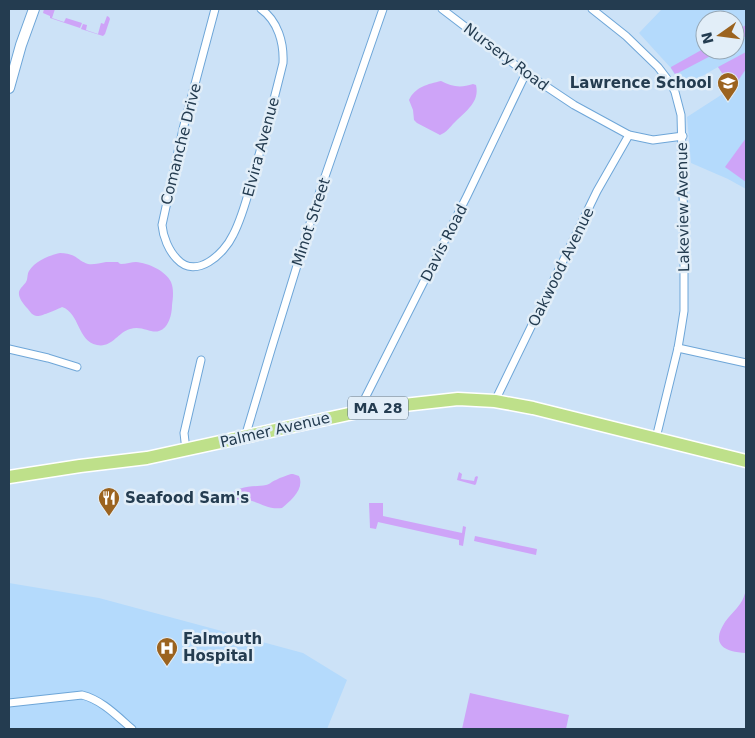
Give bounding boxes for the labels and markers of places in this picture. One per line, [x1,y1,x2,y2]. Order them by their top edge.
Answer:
school or university icon: Lawrence School [716,71,740,102]
place label: Lawrence School [570,74,712,92]
restaurant icon: Seafood Sam's [97,486,121,517]
place label: Seafood Sam's [125,489,249,507]
place label: Falmouth Hospital [183,630,262,665]
hospital icon: Falmouth Hospital [155,636,179,667]

